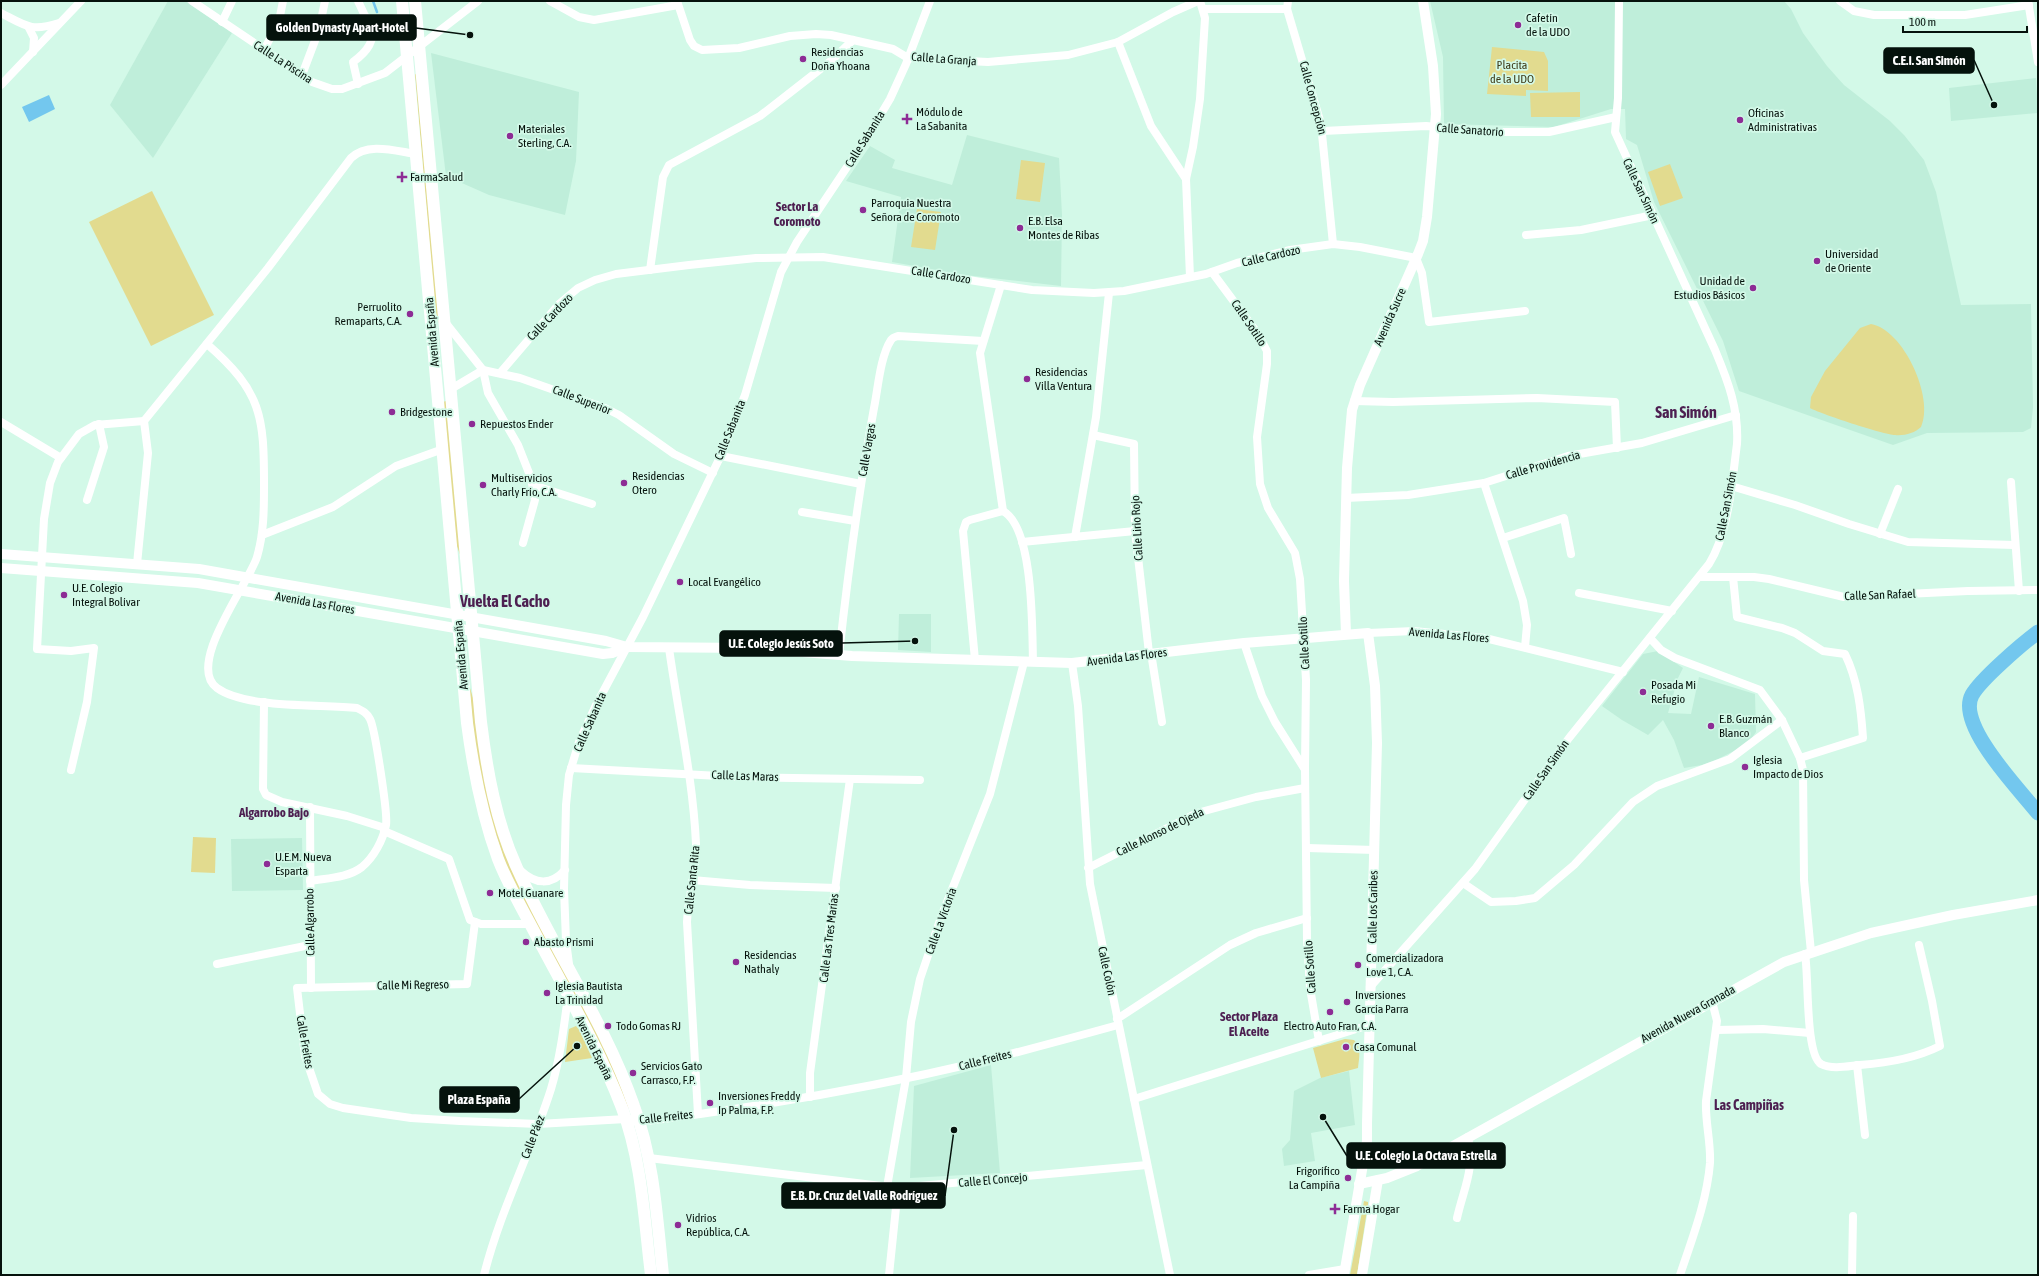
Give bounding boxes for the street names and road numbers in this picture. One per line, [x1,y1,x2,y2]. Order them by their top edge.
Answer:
street label: Calle La Piscina [251,38,315,86]
street label: Calle La Granja [911,50,977,68]
street label: Calle Concepción [1296,60,1330,136]
street label: Calle Sabanita [842,108,888,170]
street label: Calle Sanatorio [1436,121,1504,139]
street label: Calle San Simón [1620,156,1662,226]
street label: Calle Cardozo [1240,242,1302,270]
street label: Calle Cardozo [910,263,972,287]
street label: Avenida Sucre [1371,286,1409,348]
street label: Calle Cardozo [524,290,576,343]
street label: Avenida España [422,297,442,367]
street label: Calle Sotillo [1228,297,1270,349]
street label: Calle Superior [551,382,614,418]
street label: Calle Sabanita [712,398,748,462]
street label: Calle Vargas [855,423,879,477]
street label: Calle Providencia [1504,448,1582,482]
street label: Calle San Simón [1712,470,1740,542]
street label: Calle Lirio Rojo [1128,495,1146,561]
street label: Calle San Rafael [1844,587,1917,603]
street label: Avenida Las Flores [274,589,356,617]
street label: Calle Sotillo [1296,616,1312,670]
street label: Avenida España [451,620,471,690]
street label: Avenida Las Flores [1408,625,1490,645]
street label: Avenida Las Flores [1086,645,1168,669]
street label: Calle Sabanita [571,690,609,754]
street label: Calle San Simón [1520,737,1572,803]
street label: Calle Las Maras [711,768,779,784]
street label: Calle Alonso de Ojeda [1114,805,1206,859]
street label: Calle Santa Rita [681,845,703,915]
street label: Calle Los Caribes [1365,870,1381,944]
street label: Calle La Victoria [922,886,960,956]
street label: Calle Algarrobo [302,888,318,956]
street label: Calle Las Tres Marías [817,893,841,983]
street label: Calle Sotillo [1301,940,1319,994]
street label: Calle Colón [1095,945,1119,997]
street label: Calle Mi Regreso [377,977,450,993]
street label: Avenida Nueva Granada [1638,982,1738,1046]
street label: Calle Freites [293,1014,317,1070]
street label: Avenida España [572,1014,616,1082]
street label: Calle Freites [957,1047,1013,1073]
street label: Calle Freites [639,1107,693,1127]
street label: Calle Páez [518,1113,548,1161]
street label: Calle El Concejo [958,1170,1029,1190]

